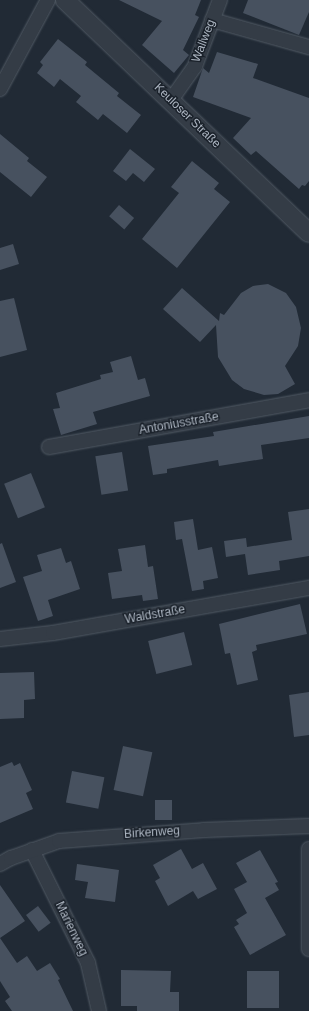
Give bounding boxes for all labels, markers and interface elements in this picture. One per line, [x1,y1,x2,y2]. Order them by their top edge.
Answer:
street label: Wallweg [189,17,219,65]
street label: Keuloser Straße [151,81,223,151]
street label: Antoniusstraße [138,410,220,438]
street label: Waldstraße [124,603,186,627]
street label: Birkenweg [124,824,180,842]
street label: Marienweg [52,899,90,959]

